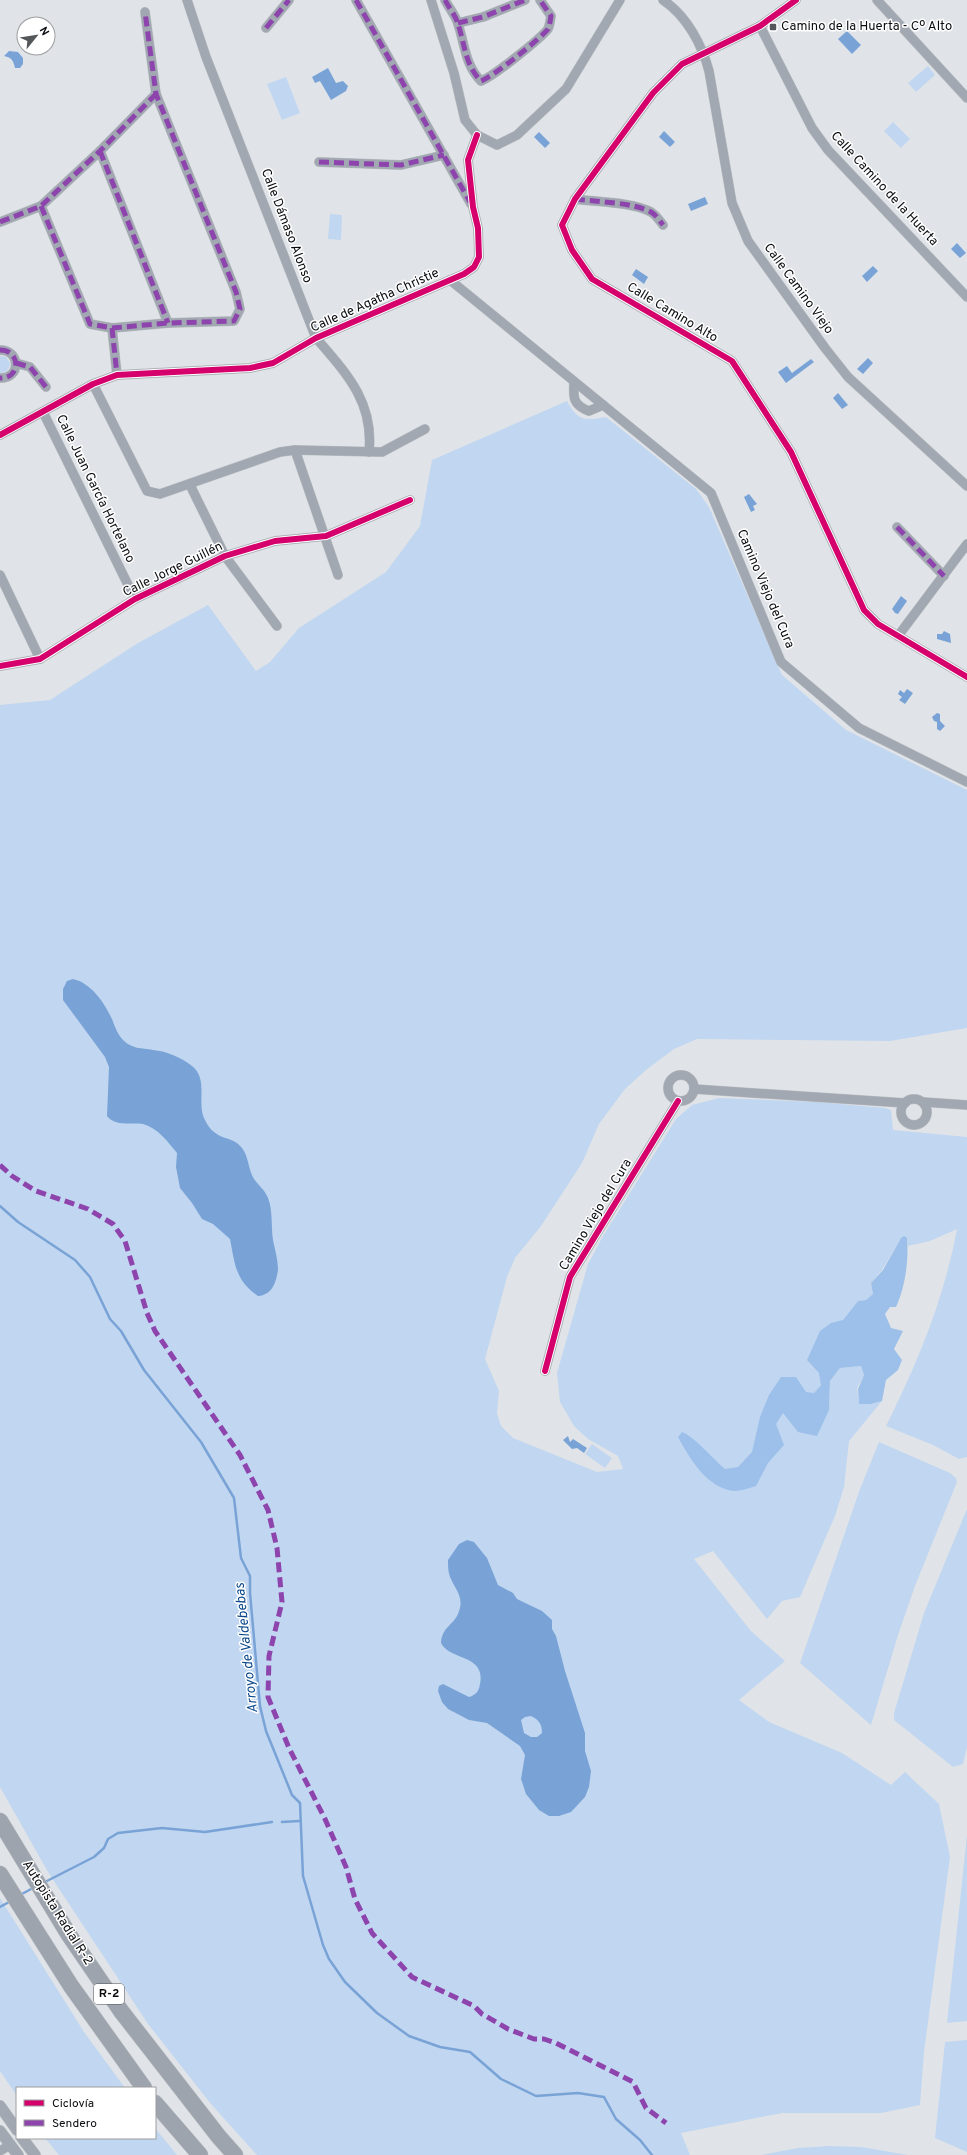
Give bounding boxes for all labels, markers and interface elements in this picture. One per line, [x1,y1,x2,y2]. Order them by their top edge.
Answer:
north arrow [16,16,56,56]
place label: Camino de la Huerta - Cº Alto [781,19,952,35]
marker: Camino de la Huerta - Cº Alto [768,22,778,32]
text: N [36,25,52,38]
street label: Calle Camino de la Huerta [827,128,941,250]
street label: Calle Dámaso Alonso [257,166,315,286]
street label: Calle Camino Viejo [760,240,836,338]
street label: Calle de Agatha Christie [308,265,442,337]
street label: Calle Camino Alto [624,280,720,346]
street label: Calle Juan García Hortelano [52,412,138,566]
street label: Camino Viejo del Cura [733,527,797,651]
street label: Calle Jorge Guillén [120,539,226,601]
street label: Camino Viejo del Cura [556,1156,636,1274]
water label: Arroyo de Valdebebas [232,1581,262,1714]
street label: Autopista Radial R-2 [18,1858,96,1968]
road number: R-2 [94,1984,124,2004]
legend [16,2087,156,2139]
text: Ciclovía [52,2096,94,2112]
text: Sendero [52,2116,97,2132]

